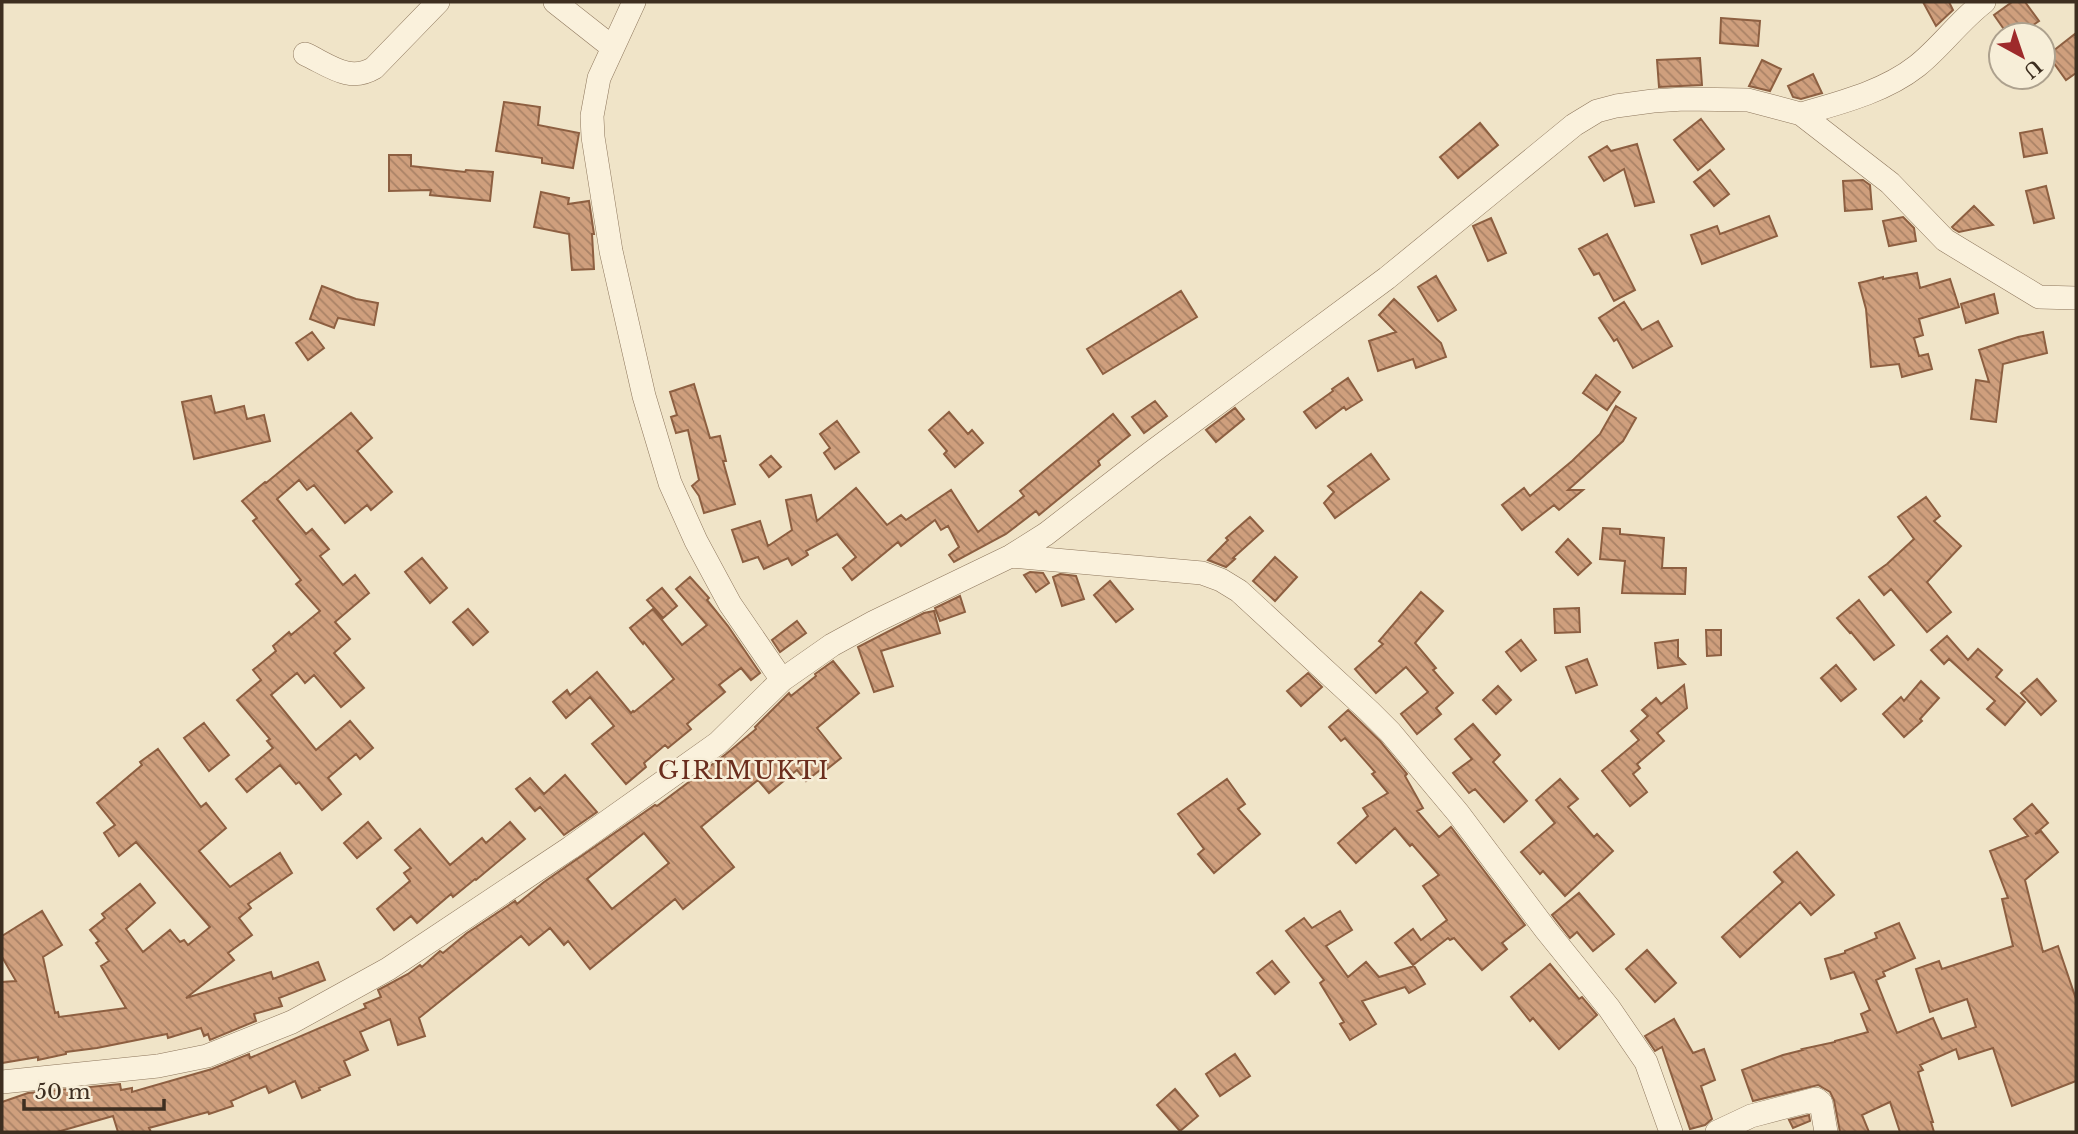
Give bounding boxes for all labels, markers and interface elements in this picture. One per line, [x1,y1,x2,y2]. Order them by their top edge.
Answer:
north arrow [1987,21,2057,91]
text: U [2019,54,2046,83]
district label: GIRIMUKTI [658,756,830,785]
scale bar [24,1068,164,1112]
text: 50 m [35,1079,91,1105]

